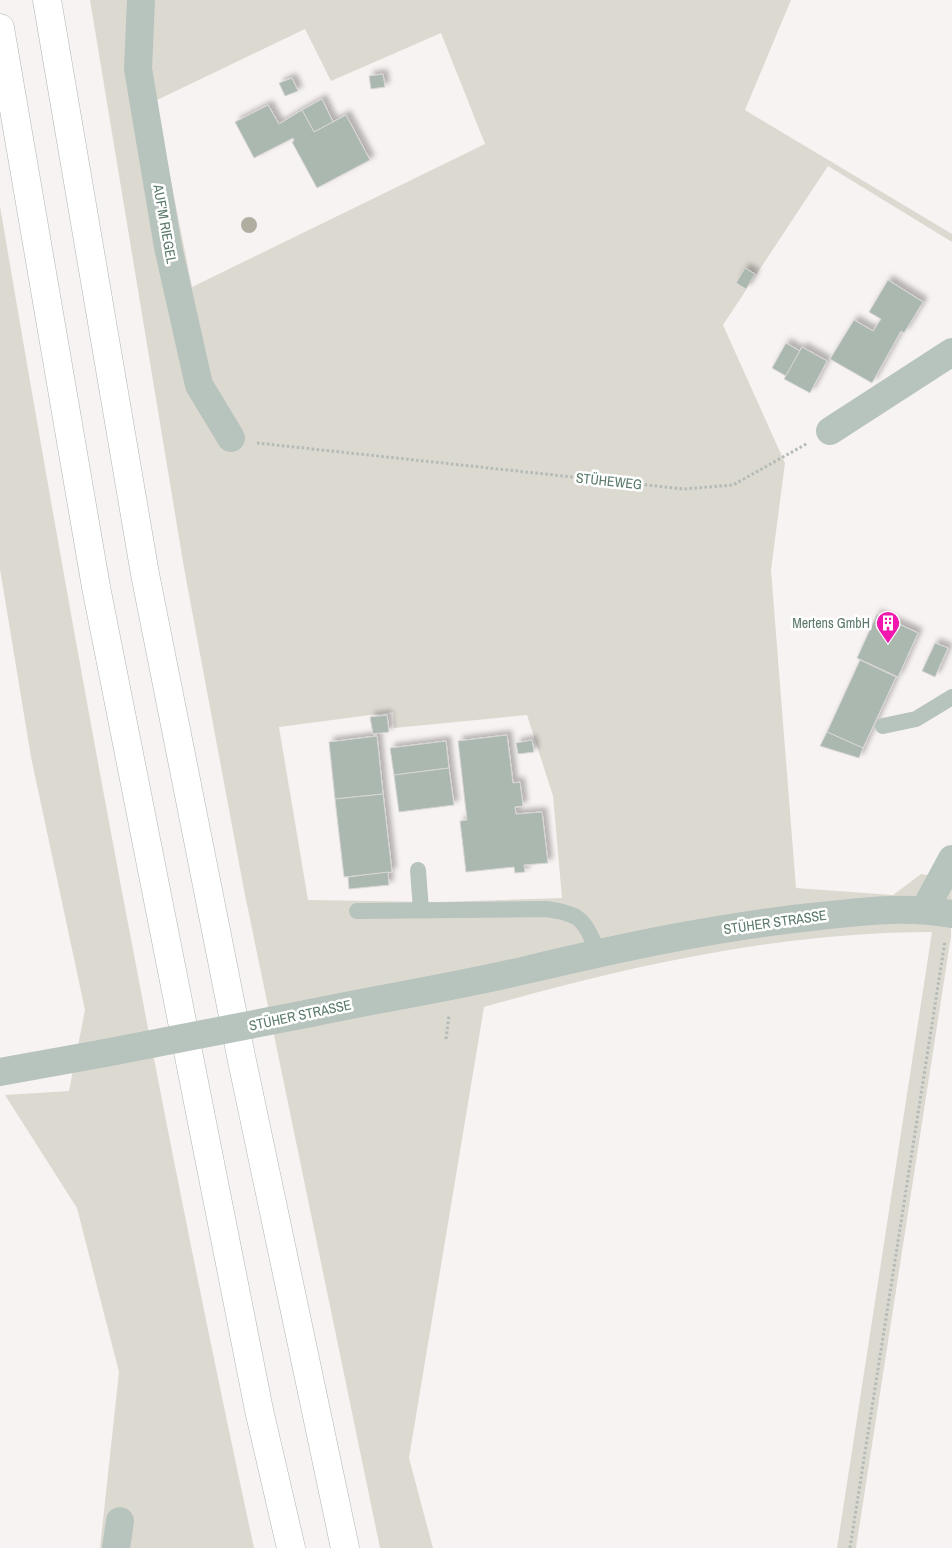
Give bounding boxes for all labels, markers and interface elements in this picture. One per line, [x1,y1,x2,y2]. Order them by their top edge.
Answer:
street label: AUF'M RIEGEL [149,182,181,266]
street label: STÜHEWEG [575,469,643,493]
building icon: Mertens GmbH [875,610,901,644]
place label: Mertens GmbH [792,614,870,632]
street label: STÜHER STRASSE [722,906,828,938]
street label: STÜHER STRASSE [247,995,353,1035]

